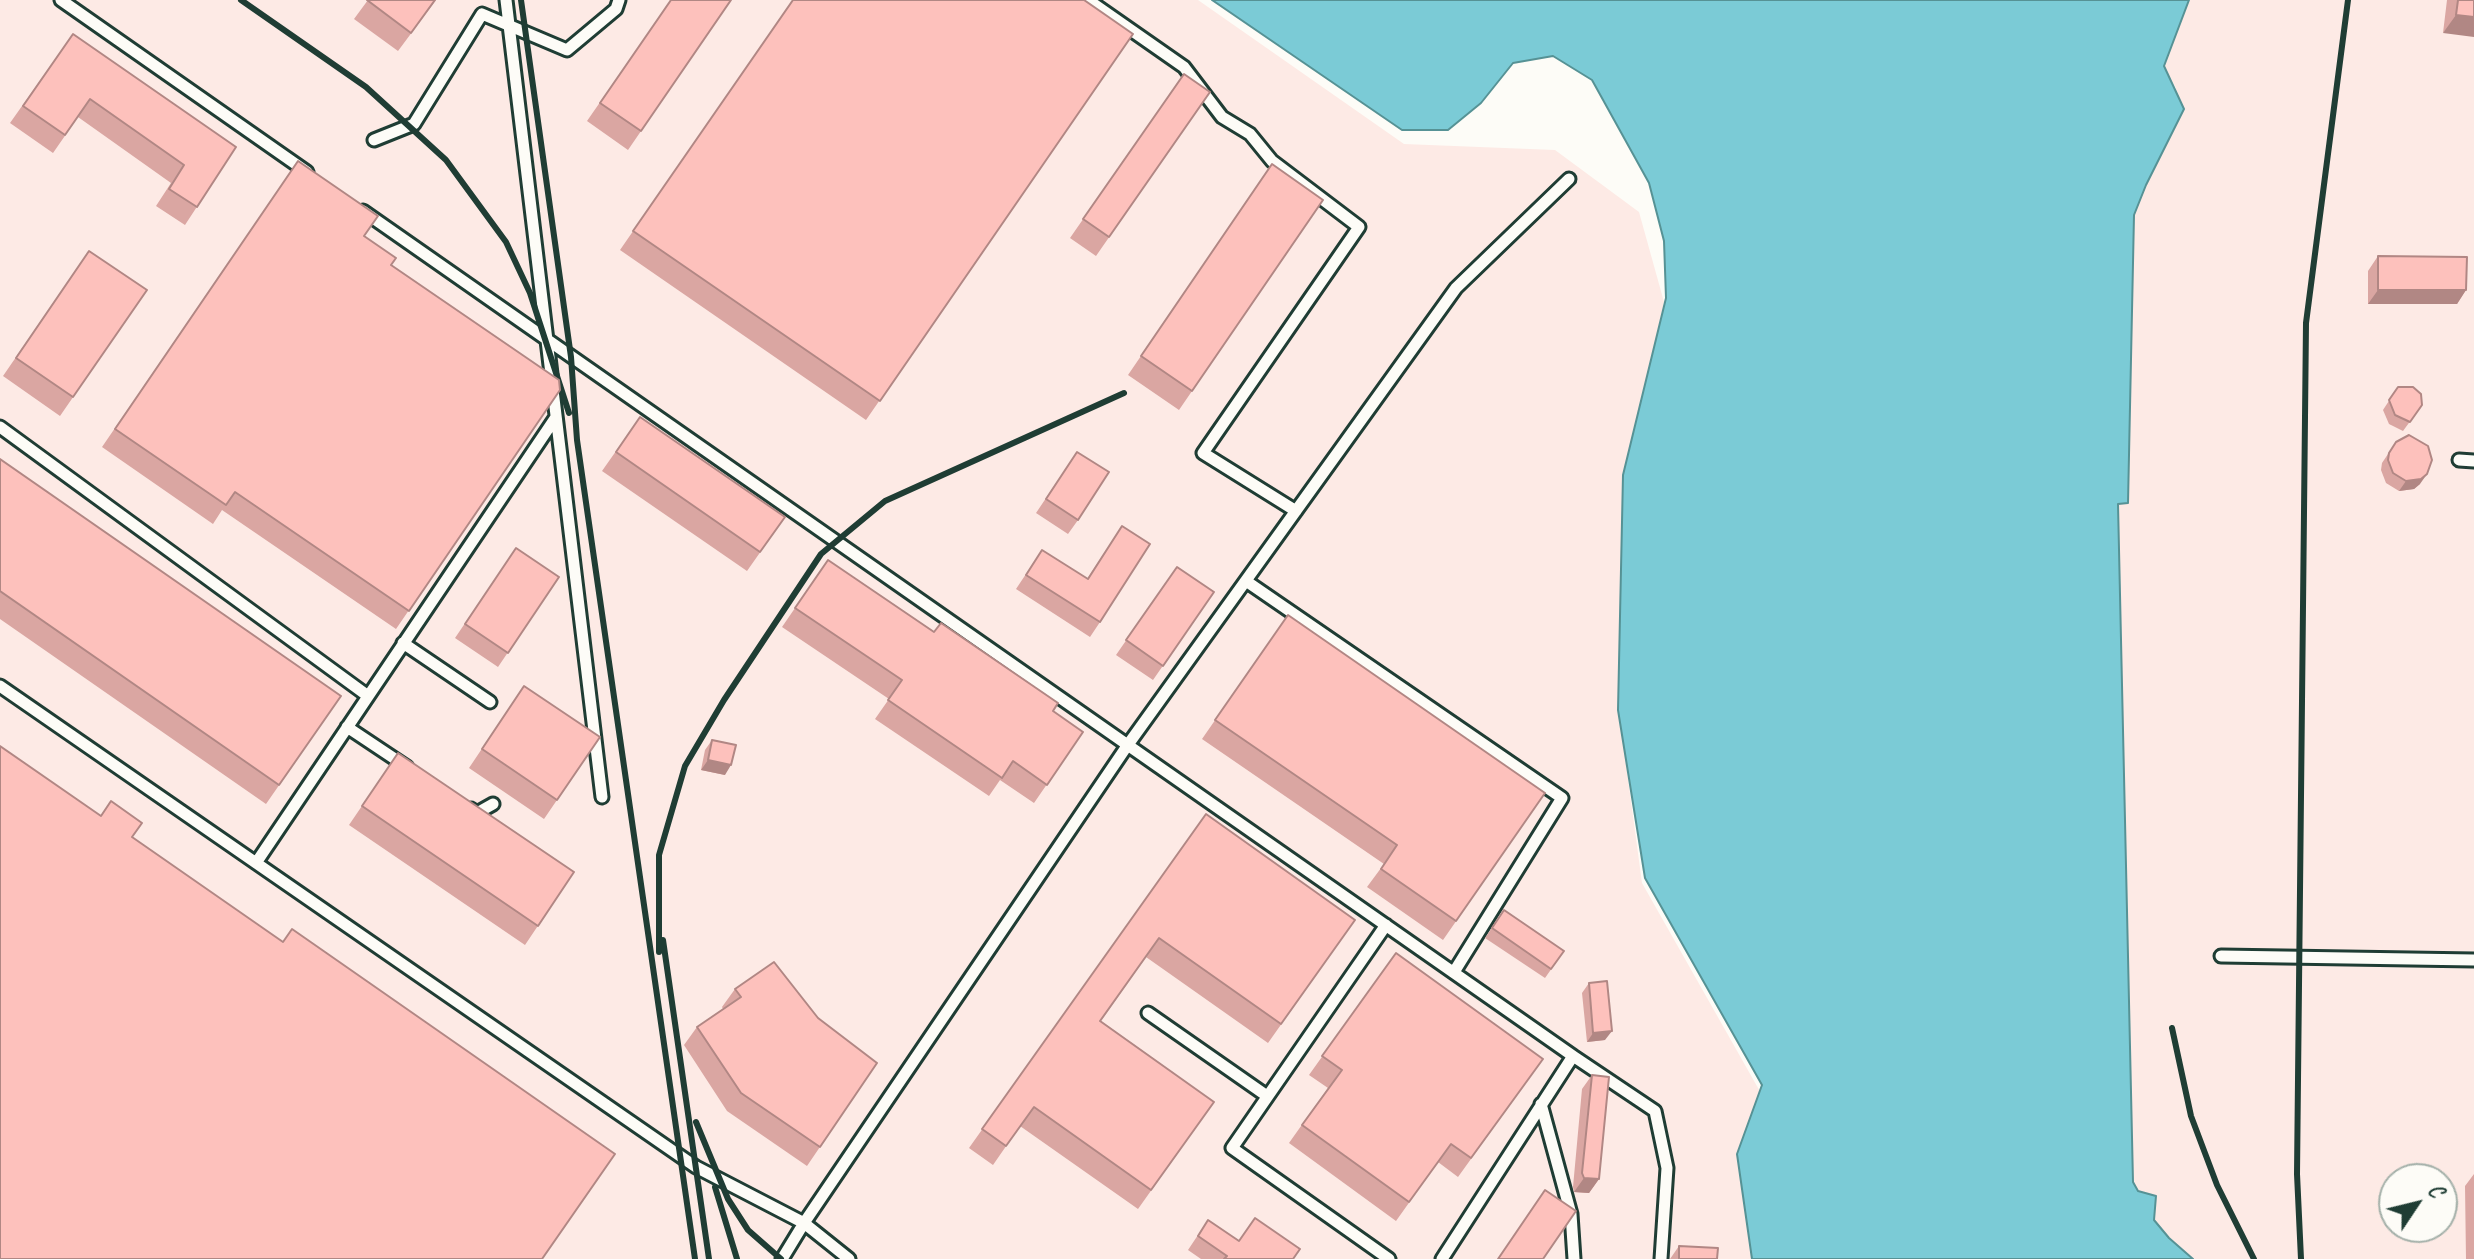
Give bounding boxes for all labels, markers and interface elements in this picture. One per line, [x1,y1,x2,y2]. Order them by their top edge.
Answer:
north arrow [2378,1163,2458,1243]
text: С [2421,1178,2451,1203]

